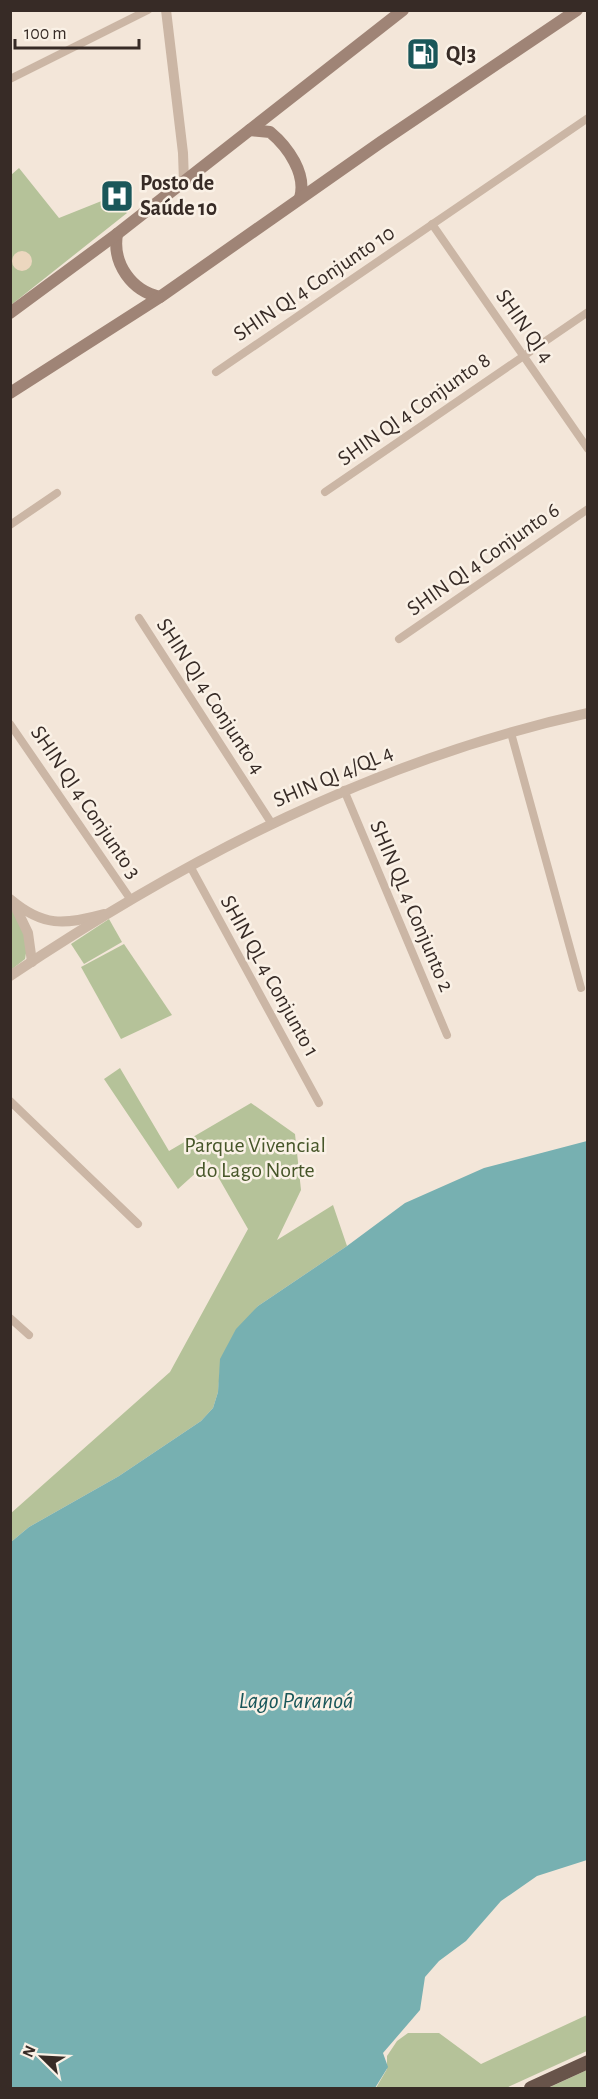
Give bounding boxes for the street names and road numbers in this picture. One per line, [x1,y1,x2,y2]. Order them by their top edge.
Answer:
street label: SHIN QI 4 Conjunto 10 [229,221,399,345]
street label: SHIN QI 4 [492,285,558,367]
street label: SHIN QI 4 Conjunto 8 [334,348,494,470]
street label: SHIN QI 4 Conjunto 6 [403,498,563,620]
street label: SHIN QI 4 Conjunto 4 [153,614,269,778]
street label: SHIN QI 4 Conjunto 3 [27,722,145,882]
street label: SHIN QI 4/QL 4 [270,741,396,811]
street label: SHIN QL 4 Conjunto 2 [366,817,458,995]
street label: SHIN QL 4 Conjunto 1 [217,892,323,1060]

